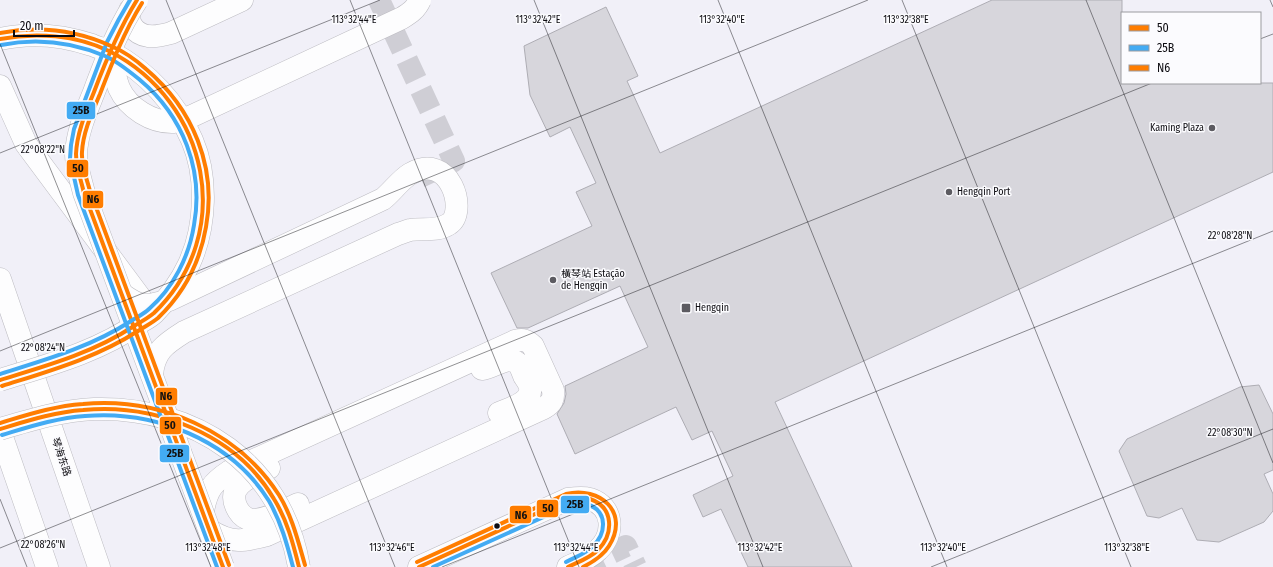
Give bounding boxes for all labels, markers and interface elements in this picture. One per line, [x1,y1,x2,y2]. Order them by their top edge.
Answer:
scale bar [14,12,74,38]
legend [1121,12,1261,84]
text: 113°32'44"E [332,14,377,26]
text: 113°32'42"E [516,14,561,26]
text: 113°32'40"E [699,14,745,26]
text: 113°32'38"E [883,14,929,26]
text: 20 m [20,19,44,33]
text: 50 [1157,21,1169,35]
text: 25B [1157,41,1175,55]
text: N6 [1157,61,1170,75]
line badge: 25B [66,101,96,120]
text: 25B [72,104,89,117]
place label: Kaming Plaza [1150,122,1204,134]
marker: Kaming Plaza [1207,123,1217,133]
text: 22°08'22"N [21,144,65,156]
line badge: 50 [66,159,89,178]
text: 50 [72,162,84,175]
place label: Hengqin Port [957,186,1011,198]
marker: Hengqin Port [944,187,954,197]
line badge: N6 [82,190,104,209]
text: N6 [87,193,99,206]
text: 22°08'28"N [1208,230,1252,242]
place label: 橫琴站 Estação de Hengqin [561,268,625,292]
marker: 橫琴站 Estação de Hengqin [548,275,558,285]
marker: Hengqin [680,302,692,314]
place label: Hengqin [695,302,729,314]
text: 22°08'24"N [21,342,65,354]
line badge: N6 [155,387,178,406]
text: N6 [160,390,172,403]
line badge: 50 [159,416,182,435]
text: 50 [164,419,176,432]
text: 22°08'30"N [1207,427,1253,439]
street label: 琴海东路 [49,436,73,478]
line badge: 25B [159,444,190,463]
text: 25B [166,447,183,460]
line badge: 25B [560,495,590,514]
text: 25B [566,498,583,511]
line badge: 50 [536,499,559,518]
text: 50 [542,502,554,515]
line badge: N6 [509,505,532,524]
text: N6 [515,509,527,522]
unlabelled marker [492,521,502,531]
text: 22°08'26"N [21,539,65,551]
text: 113°32'48"E [185,542,231,554]
text: 113°32'46"E [369,542,415,554]
text: 113°32'44"E [554,542,599,554]
text: 113°32'42"E [738,542,783,554]
text: 113°32'40"E [920,542,966,554]
text: 113°32'38"E [1104,542,1150,554]

